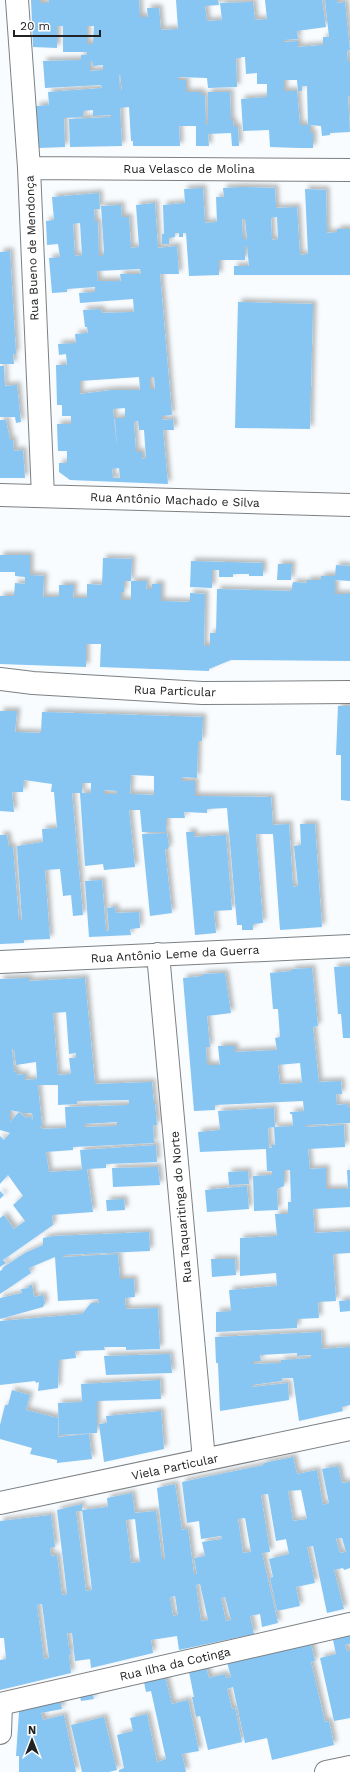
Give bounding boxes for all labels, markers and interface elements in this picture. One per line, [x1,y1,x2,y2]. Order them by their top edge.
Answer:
scale bar [14,12,100,38]
text: 20 m [20,19,50,33]
street label: Rua Velasco de Molina [123,162,255,176]
street label: Rua Bueno de Mendonça [22,175,42,321]
street label: Rua Antônio Machado e Silva [90,490,260,510]
street label: Rua Particular [134,683,216,699]
street label: Rua Antônio Leme da Guerra [90,943,260,965]
street label: Rua Taquaritinga do Norte [167,1131,195,1283]
street label: Viela Particular [130,1451,220,1483]
street label: Rua Ilha da Cotinga [118,1644,232,1684]
north arrow [12,1720,52,1760]
text: N [28,1724,36,1737]

